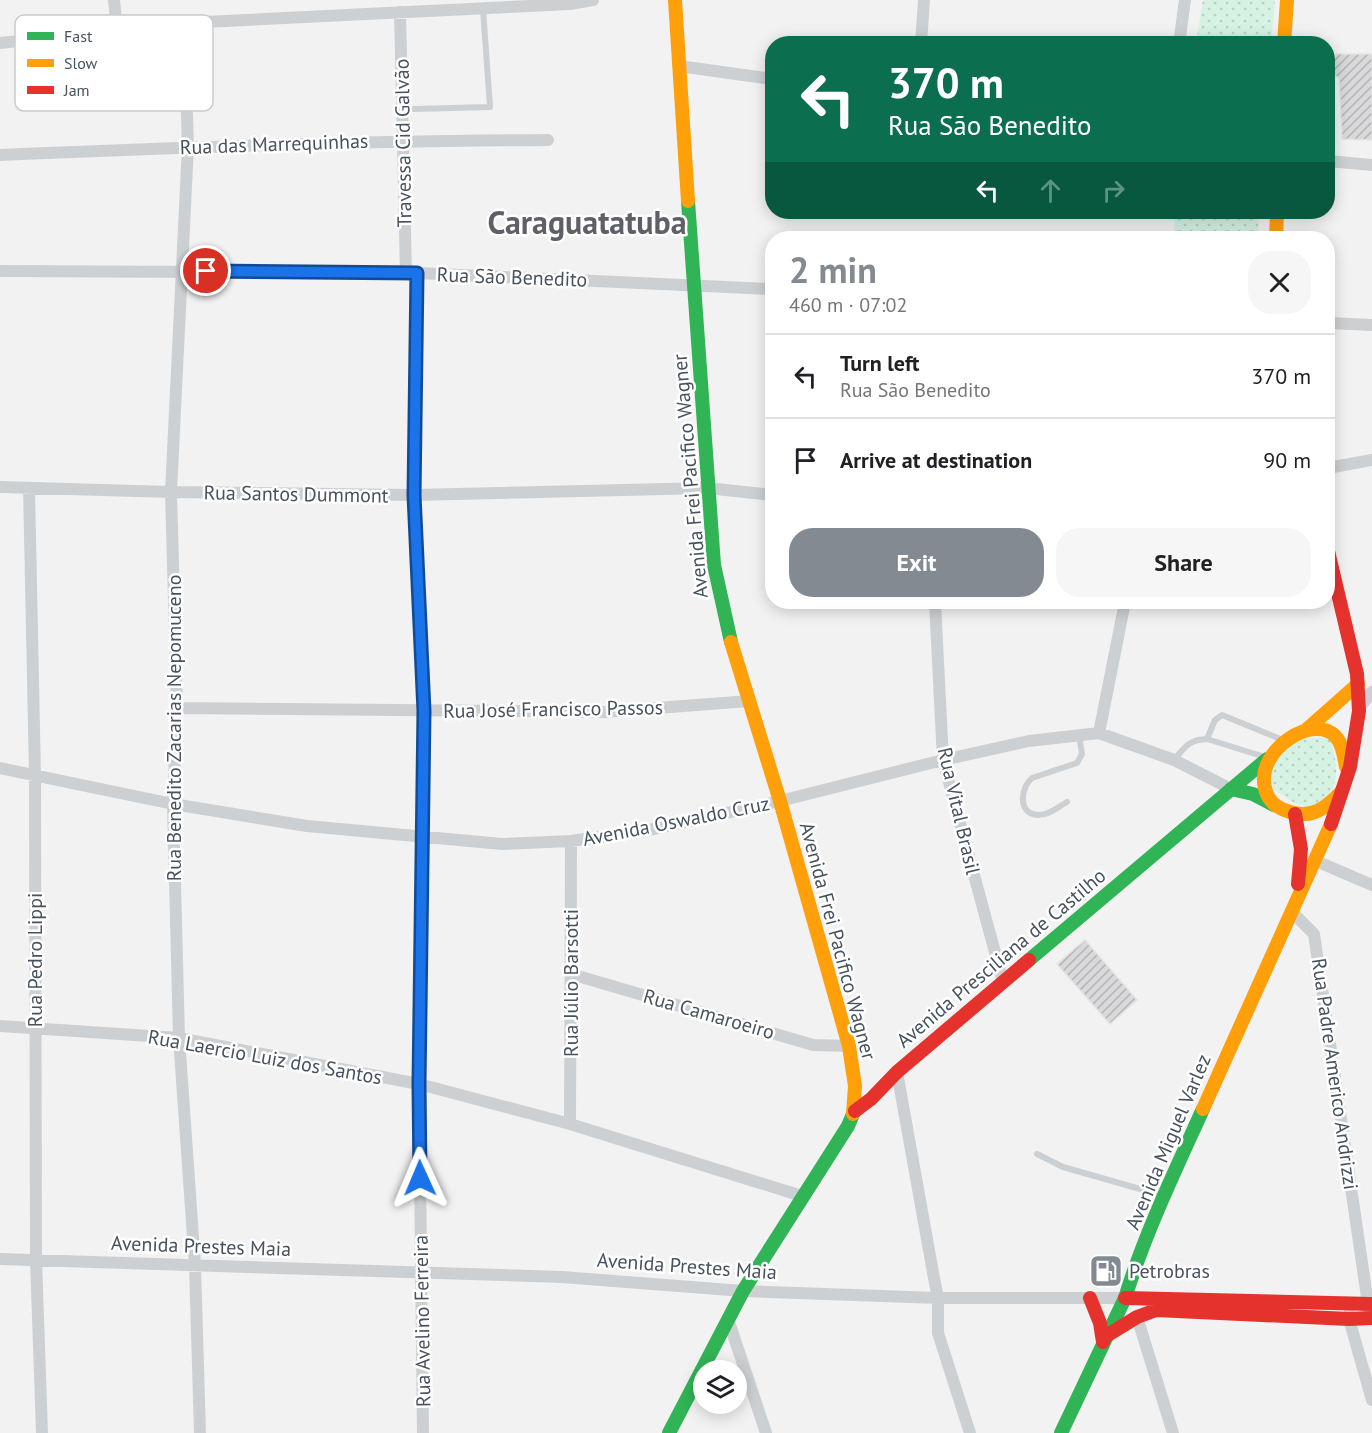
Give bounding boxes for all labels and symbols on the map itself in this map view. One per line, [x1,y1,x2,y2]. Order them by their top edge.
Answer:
legend [15,15,213,111]
text: Fast [64,26,93,46]
text: Slow [64,53,98,73]
street label: Travessa Cid Galvão [389,59,417,227]
text: Jam [63,80,90,100]
street label: Rua das Marrequinhas [179,128,369,160]
district label: Caraguatatuba [487,201,687,243]
pin [180,245,231,296]
street label: Rua São Benedito [436,261,588,293]
street label: Avenida Frei Pacifico Wagner [666,353,714,599]
street label: Rua Santos Dummont [203,479,389,509]
street label: Rua Benedito Zacarias Nepomuceno [161,575,187,881]
street label: Rua José Francisco Passos [443,694,663,724]
street label: Rua Vital Brasil [932,745,986,877]
street label: Avenida Oswaldo Cruz [580,790,772,852]
street label: Avenida Frei Pacifico Wagner [794,819,882,1063]
street label: Avenida Presciliana de Castilho [891,863,1111,1053]
street label: Rua Pedro Lippi [22,893,48,1027]
street label: Rua Júlio Barsotti [558,909,584,1057]
street label: Rua Padre Americo Andrizzi [1306,957,1364,1191]
street label: Rua Camaroeiro [640,983,778,1045]
street label: Rua Laercio Luiz dos Santos [146,1024,384,1090]
street label: Avenida Miguel Varlez [1119,1050,1217,1234]
position arrow [388,1146,452,1210]
street label: Avenida Prestes Maia [110,1230,292,1262]
street label: Rua Avelino Ferreira [407,1235,437,1407]
street label: Avenida Prestes Maia [596,1247,778,1285]
fuel station icon: Petrobras [1088,1253,1124,1289]
place label: Petrobras [1129,1258,1210,1284]

